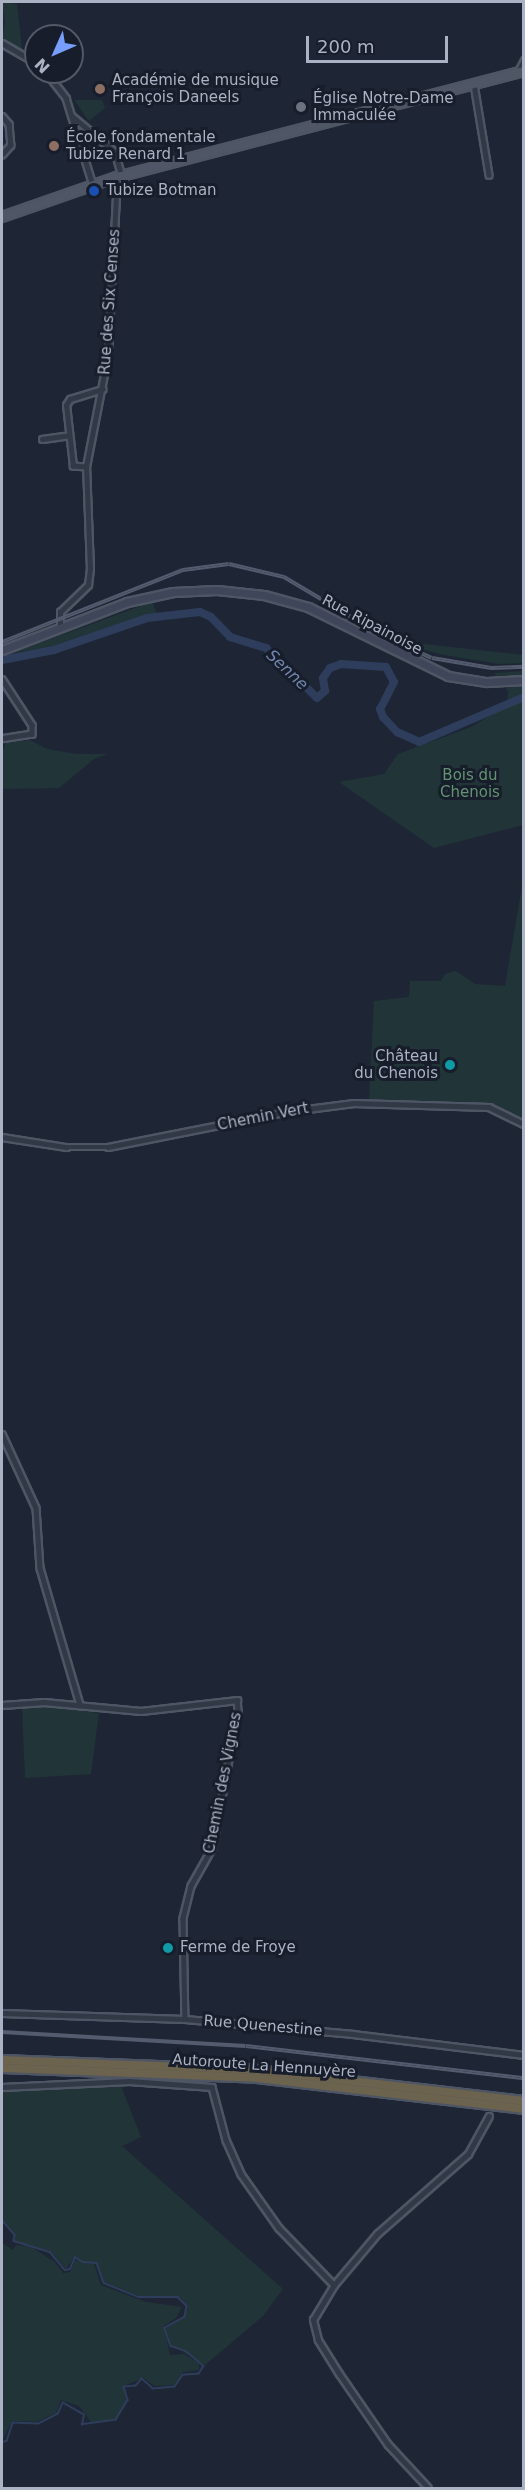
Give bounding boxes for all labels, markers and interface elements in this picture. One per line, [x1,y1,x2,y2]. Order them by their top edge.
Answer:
north arrow [24,24,84,84]
scale bar [309,24,452,62]
text: 200 m [317,36,375,57]
text: N [31,54,54,77]
place label: Académie de musique François Daneels [112,71,279,106]
marker: Académie de musique François Daneels [93,82,107,96]
place label: Église Notre-Dame Immaculée [313,89,453,124]
marker: Église Notre-Dame Immaculée [294,100,308,114]
place label: École fondamentale Tubize Renard 1 [66,128,216,163]
marker: École fondamentale Tubize Renard 1 [47,139,61,153]
place label: Tubize Botman [106,182,217,200]
marker: Tubize Botman [87,184,101,198]
street label: Rue des Six Censes [96,229,124,375]
street label: Rue Ripainoise [319,591,425,659]
water label: Senne [262,646,312,694]
park label: Bois du Chenois [440,766,500,801]
place label: Château du Chenois [354,1047,438,1082]
marker: Château du Chenois [443,1058,457,1072]
street label: Chemin Vert [216,1099,310,1135]
street label: Chemin des Vignes [200,1711,246,1855]
place label: Ferme de Froye [180,1939,296,1957]
marker: Ferme de Froye [161,1941,175,1955]
street label: Rue Quenestine [203,2012,323,2040]
street label: Autoroute La Hennuyère [172,2051,356,2081]

